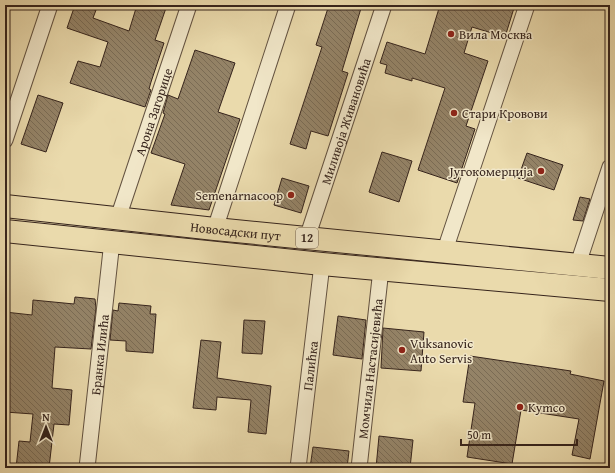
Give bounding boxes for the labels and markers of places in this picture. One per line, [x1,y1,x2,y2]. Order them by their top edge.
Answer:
place label: Вила Москва [459,25,533,44]
marker: Вила Москва [446,29,456,39]
place label: Стари Кровови [462,104,548,123]
marker: Стари Кровови [449,108,459,118]
place label: Југокомерција [448,162,534,181]
marker: Југокомерција [536,166,546,176]
place label: Semenarnacoop [196,186,283,205]
marker: Semenarnacoop [286,190,296,200]
place label: Vuksanovic Auto Servis [410,334,473,368]
marker: Vuksanovic Auto Servis [397,345,407,355]
place label: Kymco [528,398,566,417]
marker: Kymco [515,402,525,412]

